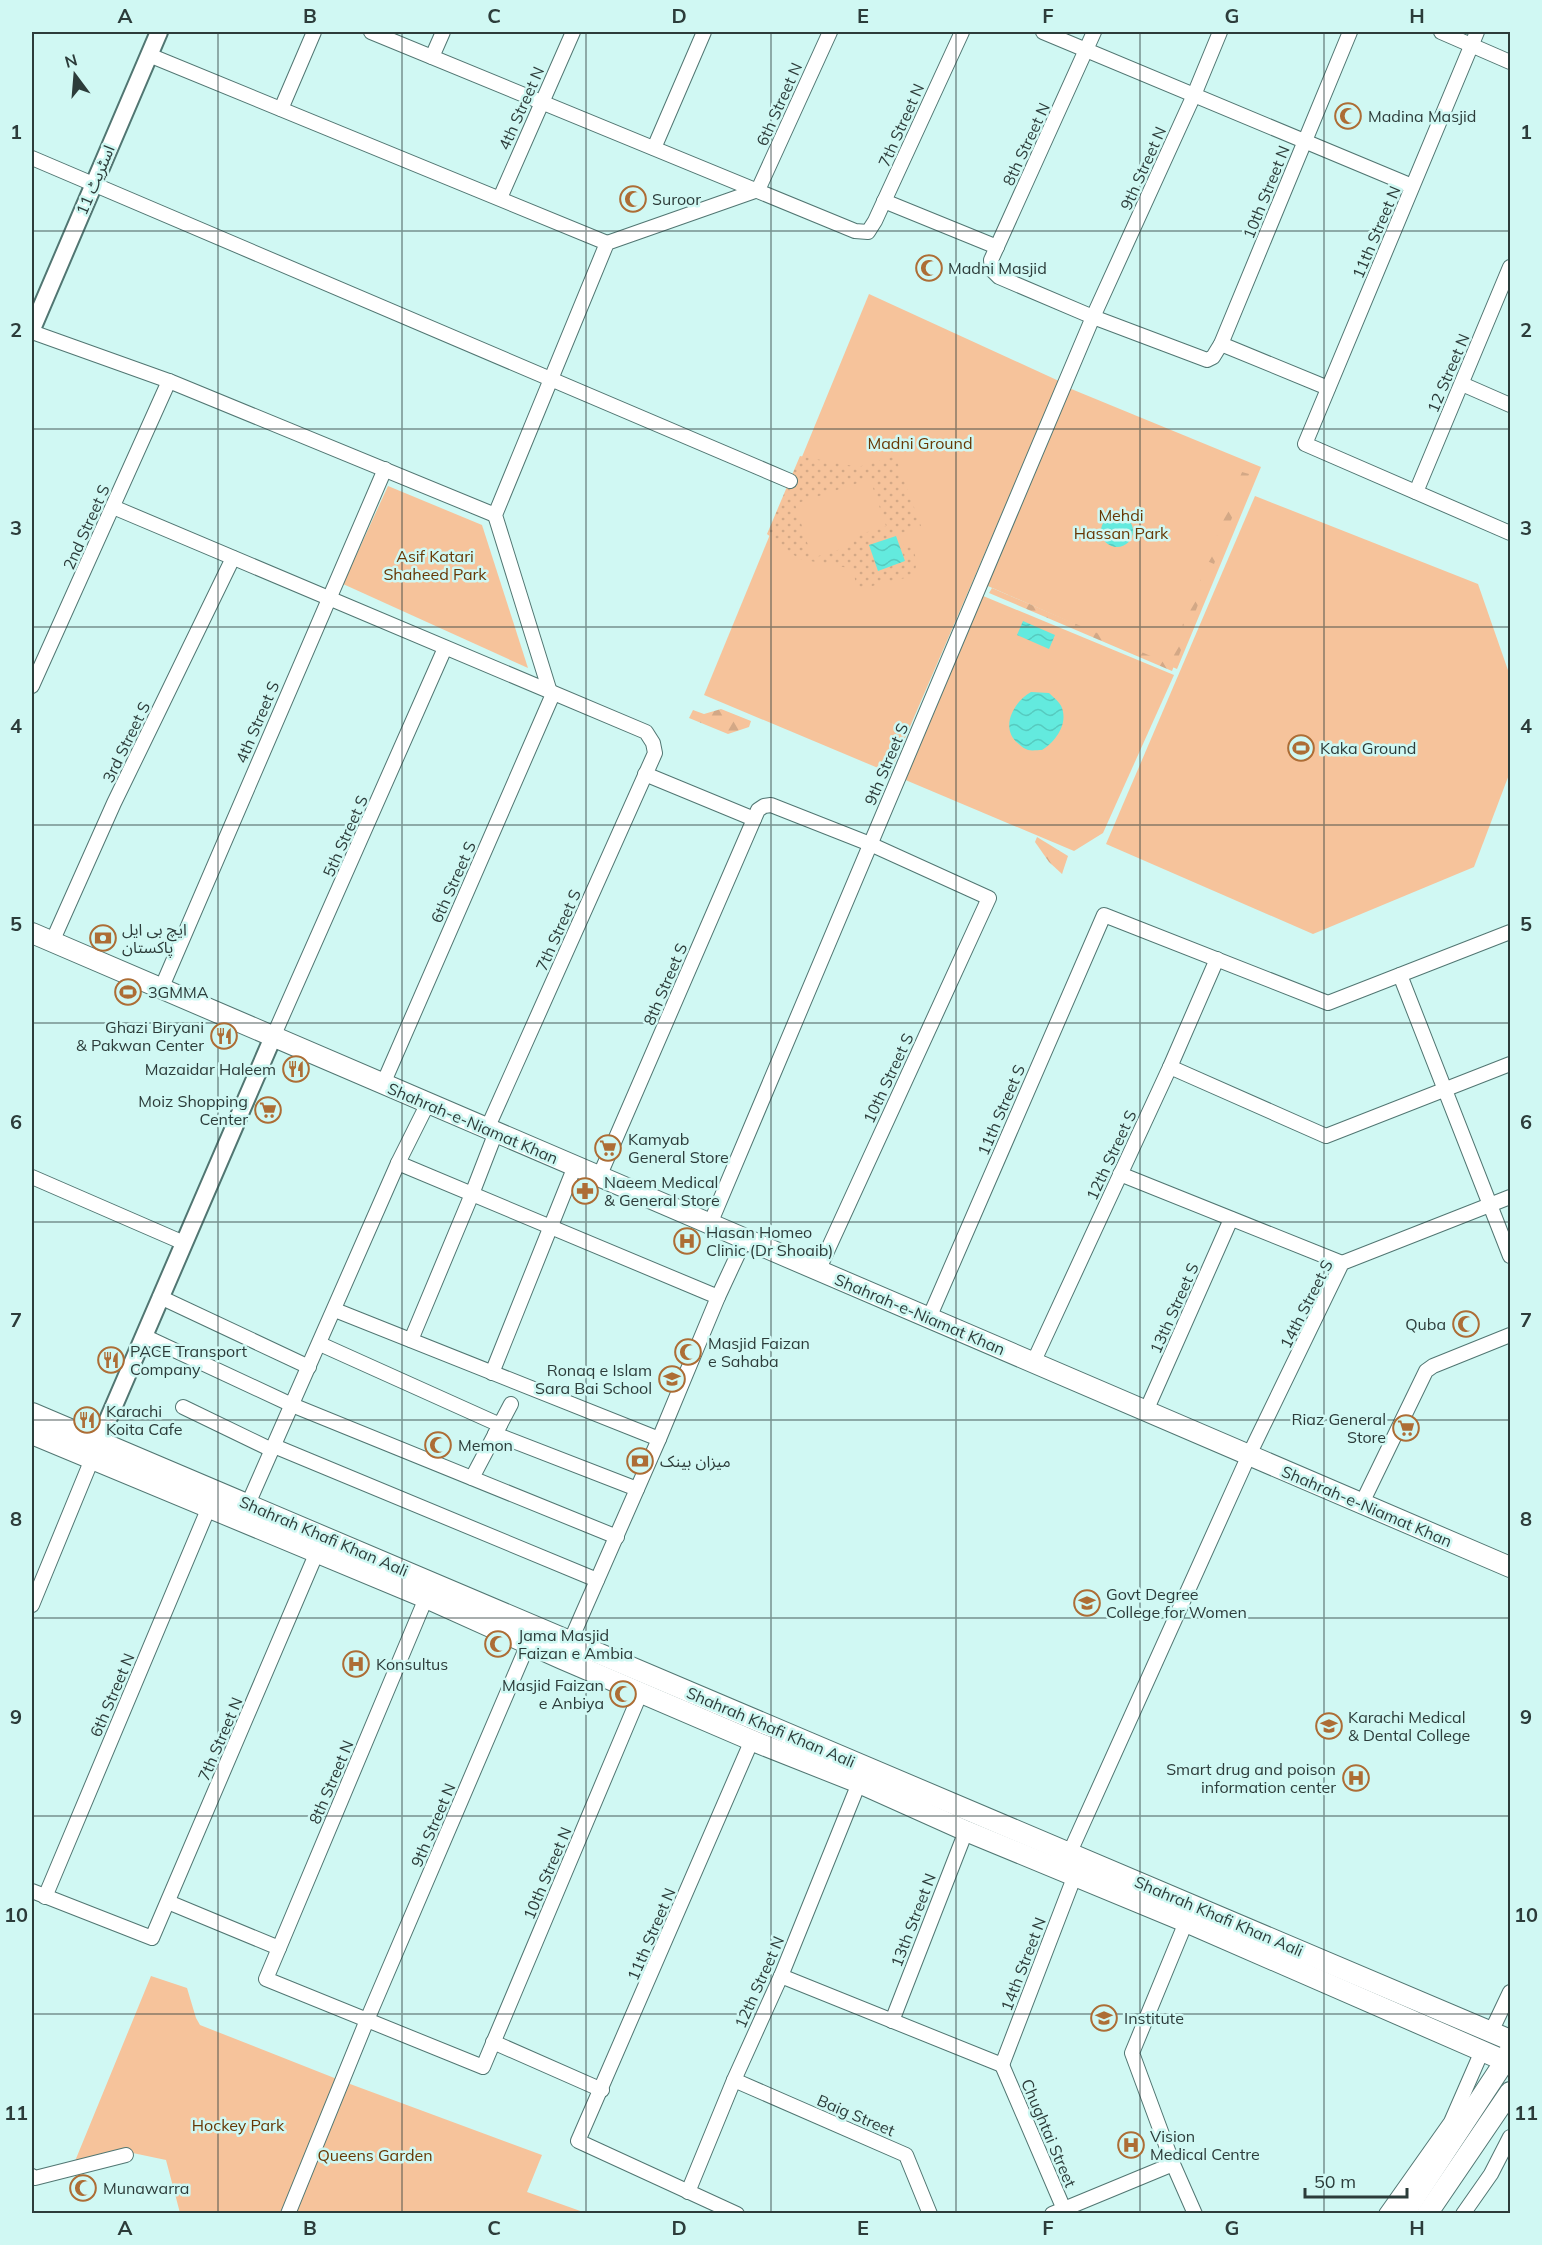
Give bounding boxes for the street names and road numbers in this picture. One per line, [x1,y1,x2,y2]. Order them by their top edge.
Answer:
street label: 6th Street N [752,59,806,149]
street label: 4th Street N [494,63,548,153]
street label: 7th Street N [874,80,928,170]
street label: 8th Street N [998,99,1054,189]
street label: 9th Street N [1116,123,1170,213]
street label: اسٹریٹ 11 [71,142,119,218]
street label: 10th Street N [1238,142,1294,242]
street label: 11th Street N [1348,183,1404,281]
street label: 12 Street N [1422,331,1474,415]
street label: 2nd Street S [58,481,114,573]
street label: 4th Street S [231,678,283,766]
street label: 3rd Street S [98,698,154,786]
street label: 9th Street S [860,720,912,808]
street label: 5th Street S [318,792,372,880]
street label: 6th Street S [426,838,480,926]
street label: 7th Street S [531,886,585,974]
street label: 8th Street S [639,940,691,1028]
street label: 10th Street S [858,1030,918,1126]
street label: 11th Street S [973,1062,1029,1158]
street label: Shahrah-e-Niamat Khan [385,1078,561,1168]
street label: 12th Street S [1081,1107,1141,1203]
street label: 14th Street S [1275,1256,1337,1352]
street label: 13th Street S [1145,1260,1203,1356]
street label: Shahrah-e-Niamat Khan [832,1269,1008,1359]
street label: Shahrah-e-Niamat Khan [1279,1461,1455,1551]
street label: Shahrah Khafi Khan Aali [237,1491,411,1581]
street label: 6th Street N [85,1650,139,1740]
street label: Shahrah Khafi Khan Aali [684,1682,858,1772]
street label: 7th Street N [193,1694,247,1784]
street label: 8th Street N [304,1737,358,1827]
street label: 9th Street N [406,1780,460,1870]
street label: 10th Street N [519,1824,575,1922]
street label: 13th Street N [886,1870,940,1970]
street label: Shahrah Khafi Khan Aali [1132,1871,1306,1961]
street label: 11th Street N [623,1885,679,1983]
street label: 14th Street N [996,1914,1050,2014]
street label: 12th Street N [730,1933,788,2031]
street label: Chughtai Street [1017,2076,1081,2191]
street label: Baig Street [814,2090,898,2140]

